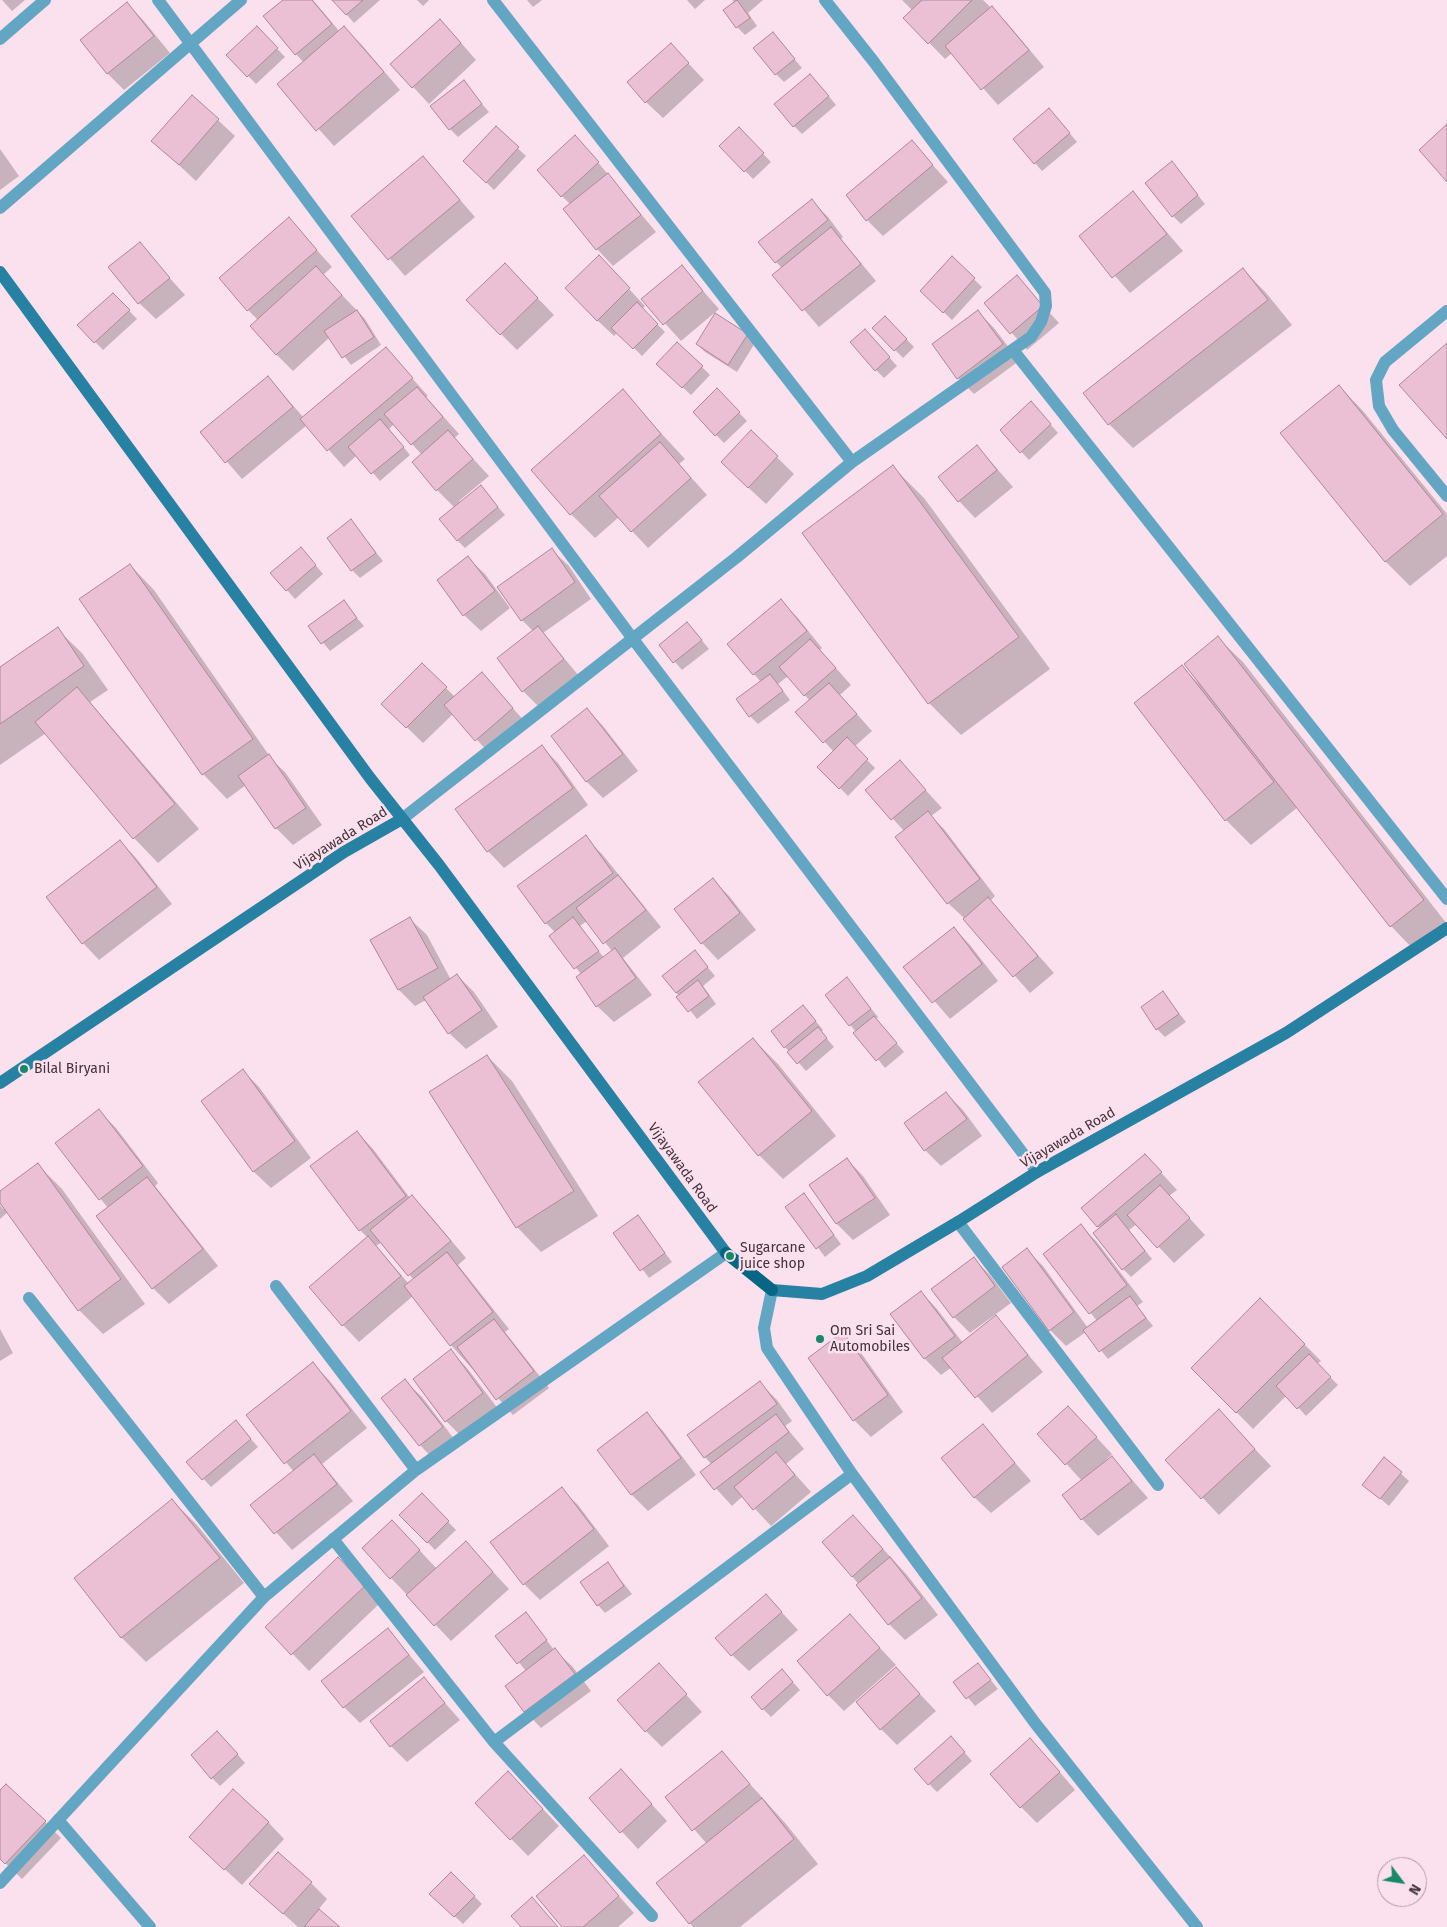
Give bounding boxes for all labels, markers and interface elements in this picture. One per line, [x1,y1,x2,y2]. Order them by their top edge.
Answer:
street label: Vijayawada Road [291,804,391,874]
place label: Bilal Biryani [34,1061,110,1077]
marker: Bilal Biryani [18,1063,30,1075]
street label: Vijayawada Road [1018,1104,1118,1172]
street label: Vijayawada Road [644,1120,720,1216]
place label: Sugarcane juice shop [740,1240,805,1272]
marker: Sugarcane juice shop [724,1250,736,1262]
place label: Om Sri Sai Automobiles [830,1323,910,1355]
marker: Om Sri Sai Automobiles [814,1333,826,1345]
north arrow [1377,1857,1427,1907]
text: N [1405,1881,1424,1898]

